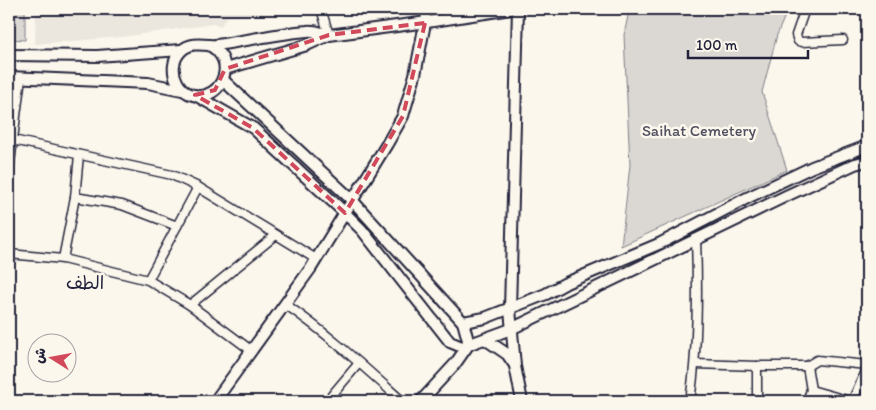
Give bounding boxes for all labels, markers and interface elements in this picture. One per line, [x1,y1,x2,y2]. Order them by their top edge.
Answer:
scale bar [688,28,808,60]
text: 100 m [696,36,738,54]
park label: Saihat Cemetery [642,121,757,140]
district label: الطف [66,272,104,294]
north arrow [28,332,78,382]
text: ش [30,346,50,365]

